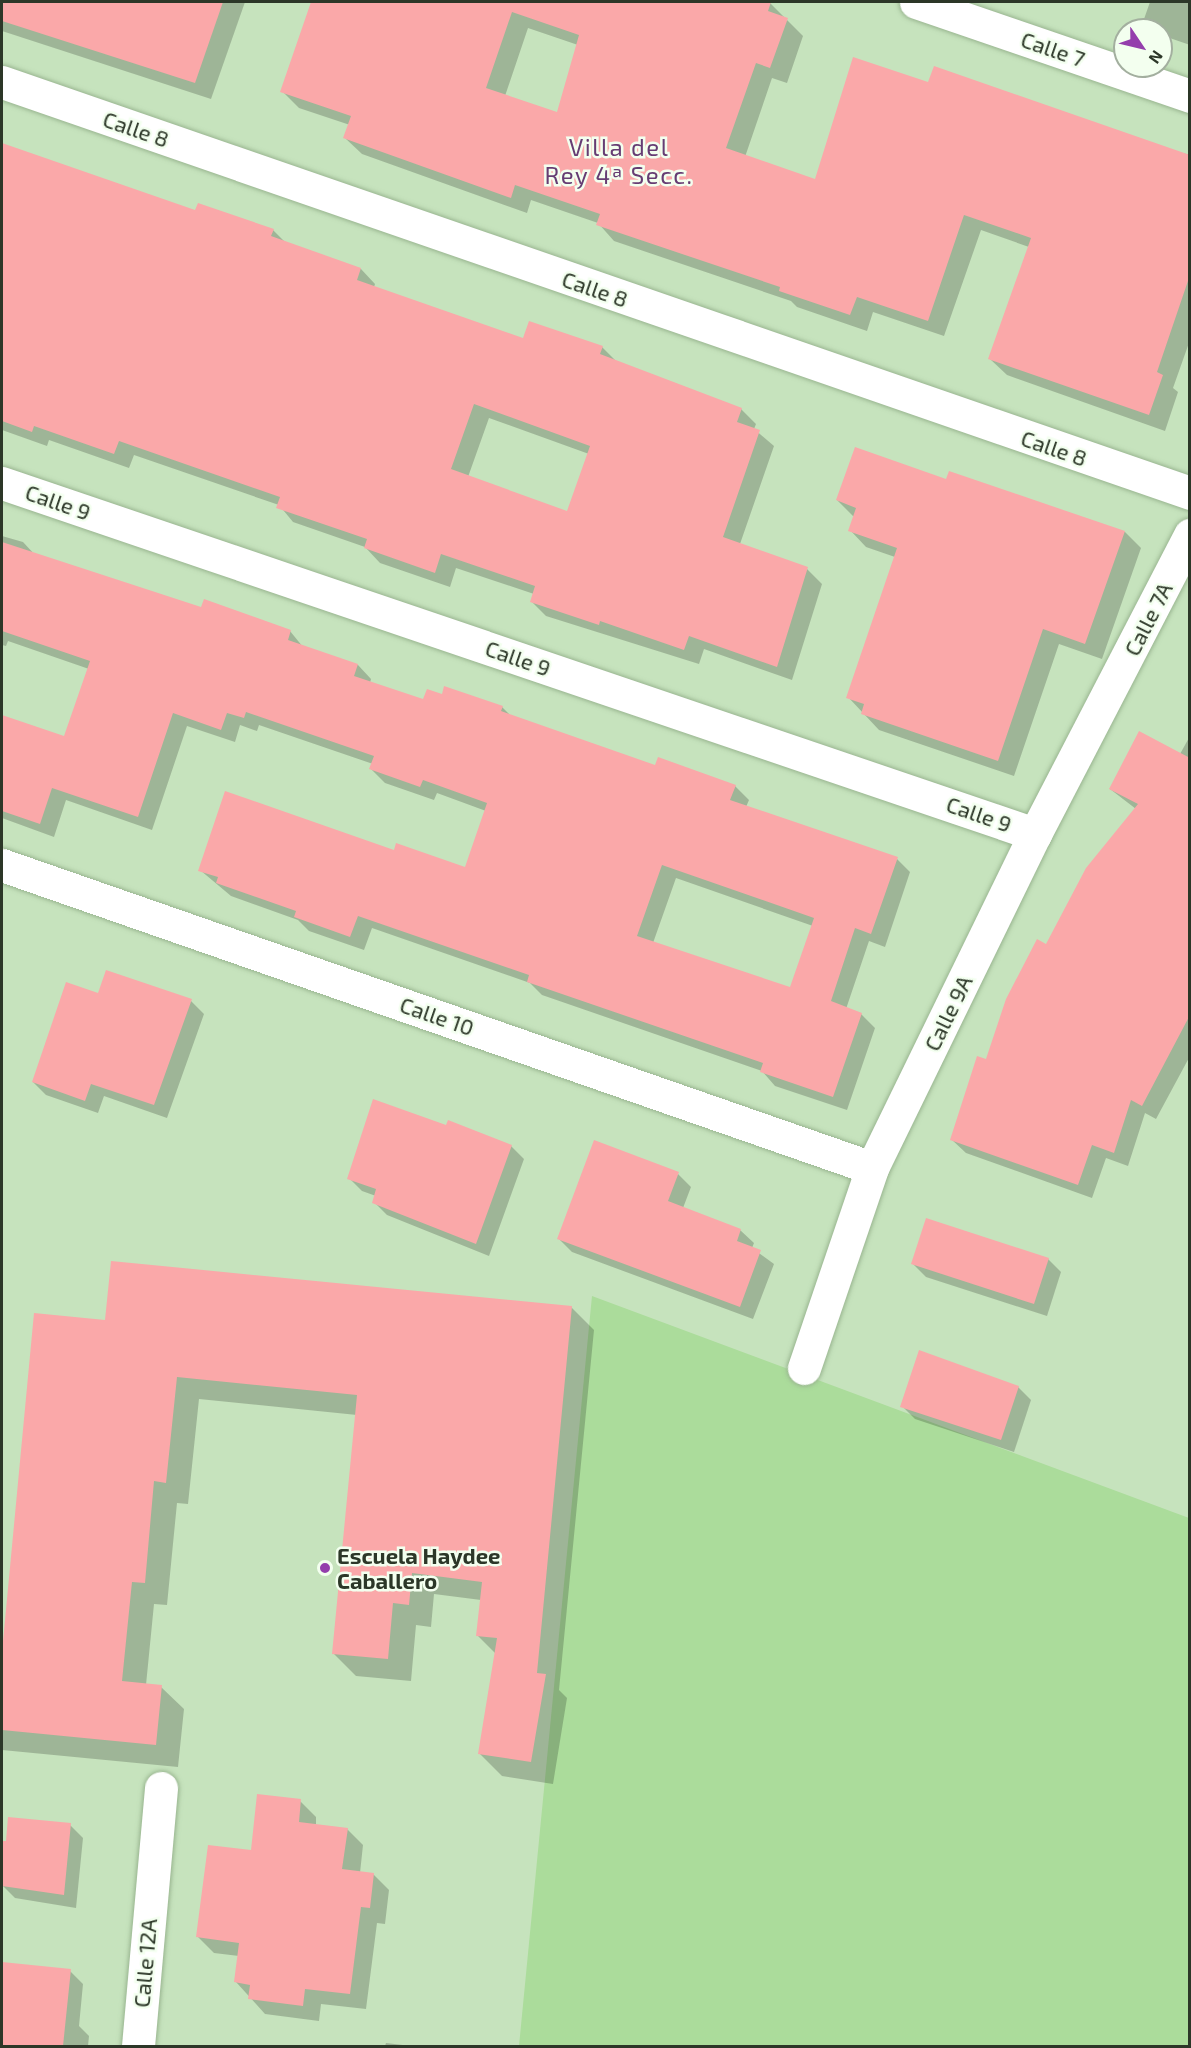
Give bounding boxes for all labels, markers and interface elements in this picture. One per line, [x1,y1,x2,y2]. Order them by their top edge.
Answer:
north arrow [1113,18,1173,78]
street label: Calle 7 [1018,26,1088,72]
text: N [1145,47,1168,68]
street label: Calle 8 [100,105,172,153]
district label: Villa del Rey 4ª Secc. [553,133,685,189]
street label: Calle 8 [559,265,631,313]
street label: Calle 8 [1018,424,1090,472]
street label: Calle 9 [22,479,94,525]
street label: Calle 7A [1118,578,1178,660]
street label: Calle 9 [482,635,554,681]
street label: Calle 9 [943,791,1015,837]
street label: Calle 9A [918,971,978,1055]
street label: Calle 10 [397,991,477,1041]
place label: Escuela Haydee Caballero [337,1542,500,1594]
marker: Escuela Haydee Caballero [318,1561,332,1575]
street label: Calle 12A [128,1917,162,2009]

